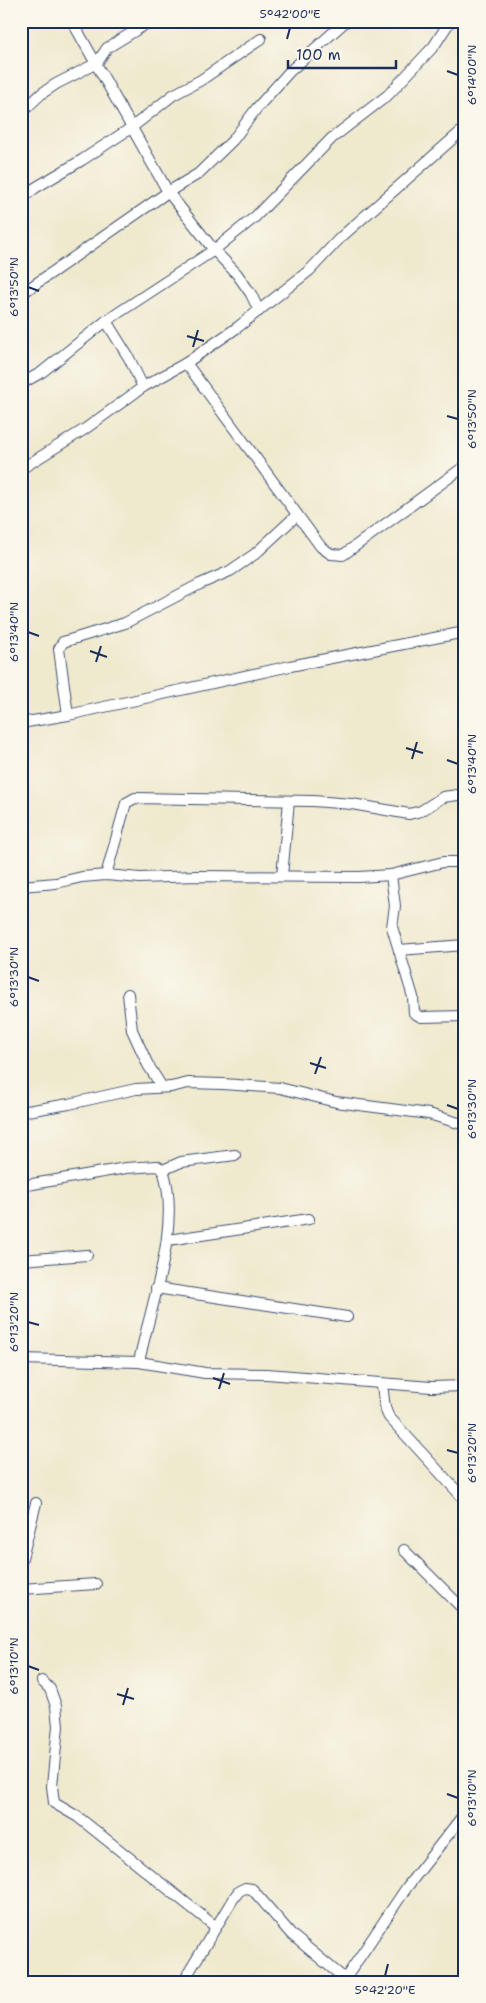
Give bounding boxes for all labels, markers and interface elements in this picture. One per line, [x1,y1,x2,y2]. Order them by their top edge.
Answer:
text: 5°42'00"E [259,6,321,22]
scale bar [288,38,396,70]
text: 100 m [296,45,341,65]
text: 6°14'00"N [464,45,480,105]
text: 6°13'50"N [6,257,22,317]
text: 6°13'50"N [464,389,480,449]
text: 6°13'40"N [6,602,22,662]
text: 6°13'40"N [464,734,480,794]
text: 6°13'30"N [6,947,22,1007]
text: 6°13'30"N [464,1079,480,1139]
text: 6°13'20"N [6,1292,22,1352]
text: 6°13'20"N [464,1423,480,1483]
text: 6°13'10"N [6,1637,22,1695]
text: 6°13'10"N [464,1769,480,1827]
text: 5°42'20"E [355,1982,415,1998]

